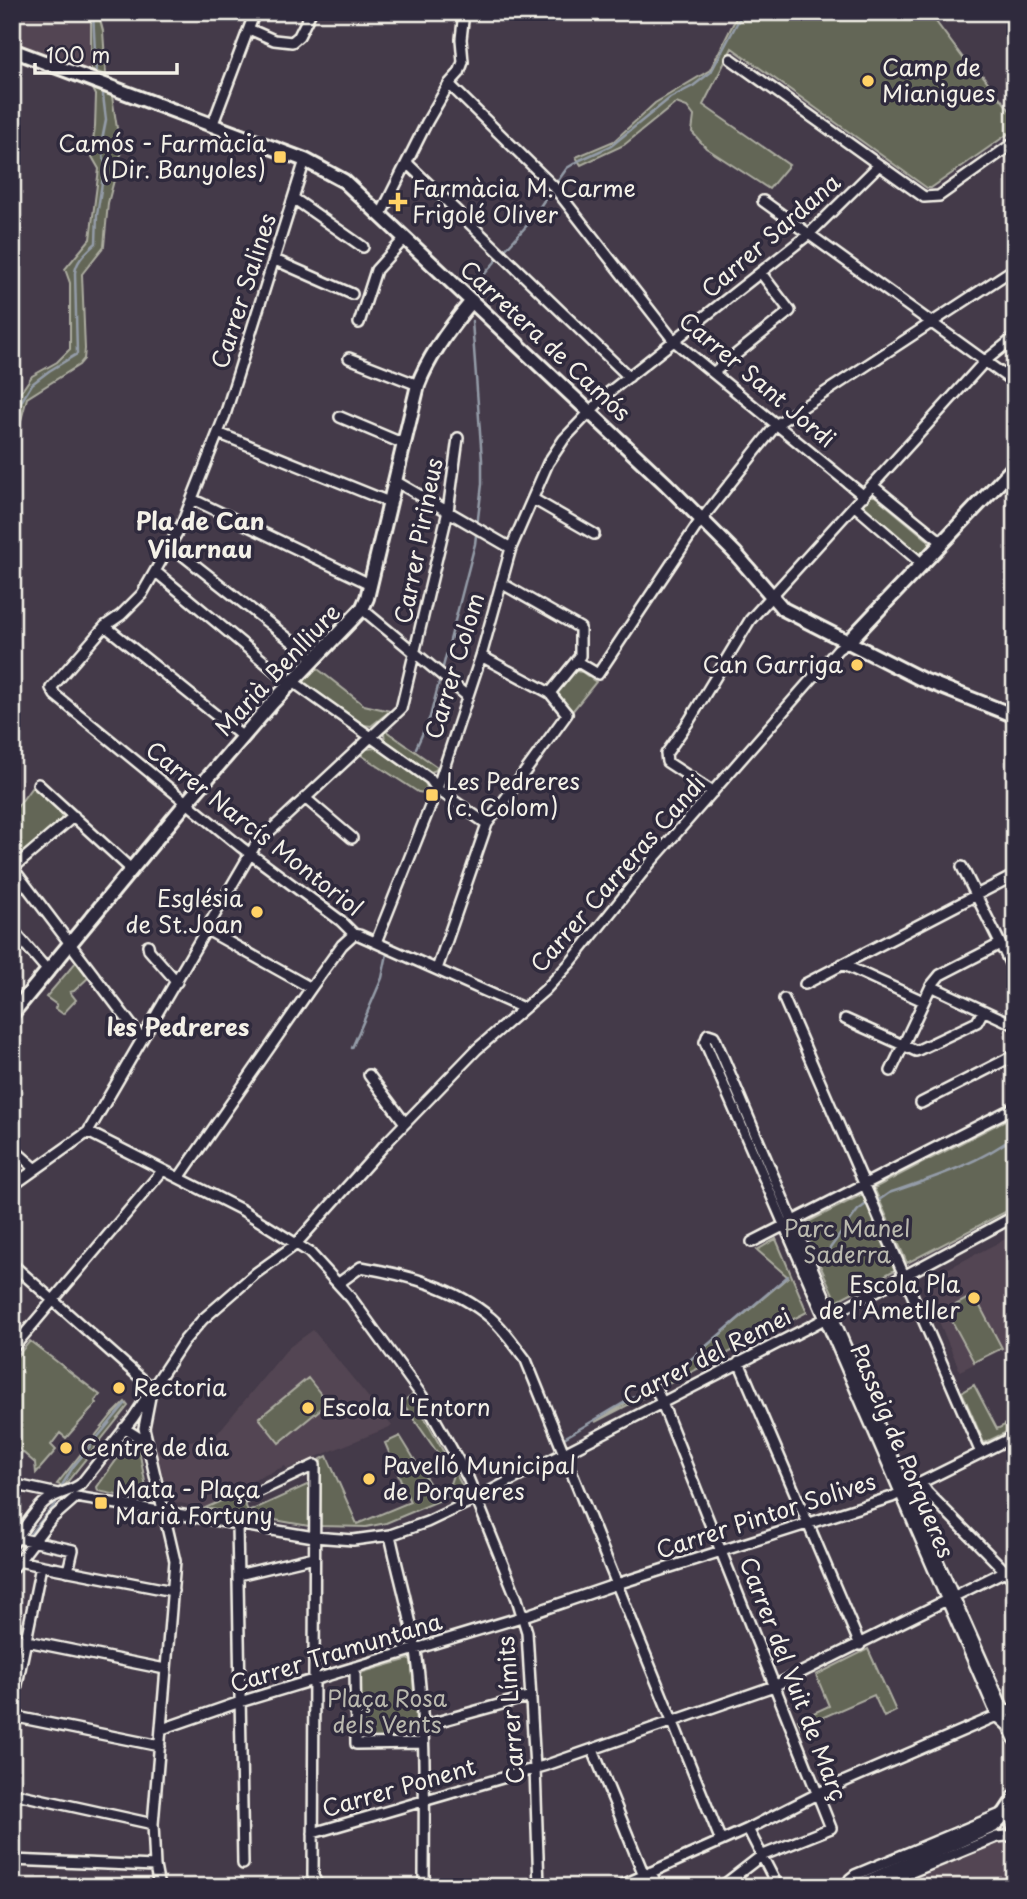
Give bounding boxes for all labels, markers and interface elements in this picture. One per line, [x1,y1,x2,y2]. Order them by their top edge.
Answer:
scale bar [35,32,177,76]
text: 100 m [46,38,110,70]
place label: Camp de Mianigues [882,49,995,110]
marker: Camp de Mianigues [860,73,876,89]
place label: Camós - Farmàcia (Dir. Banyoles) [58,125,266,186]
marker: Camós - Farmàcia (Dir. Banyoles) [272,149,288,165]
street label: Carrer Sardana [693,164,848,305]
place label: Farmàcia M. Carme Frigolé Oliver [412,170,636,231]
marker: Farmàcia M. Carme Frigolé Oliver [390,194,406,210]
street label: Carrer Salines [201,208,284,373]
street label: Carretera de Camós [453,251,639,429]
street label: Carrer Sant Jordi [672,303,844,455]
street label: Carrer Pirineus [384,455,451,627]
district label: Pla de Can Vilarnau [135,502,265,566]
street label: Carrer Colom [415,588,492,743]
street label: Marià Benlliure [206,595,348,743]
place label: Can Garriga [703,646,843,681]
marker: Can Garriga [849,657,865,673]
street label: Carrer Narcís Montoriol [139,732,371,924]
place label: Les Pedreres (c. Colom) [446,763,580,824]
street label: Carrer Carreras Candi [521,767,713,979]
marker: Les Pedreres (c. Colom) [424,787,440,803]
place label: Església de St.Joan [126,880,243,941]
marker: Església de St.Joan [249,904,265,920]
district label: les Pedreres [106,1008,250,1044]
park label: Parc Manel Saderra [784,1210,910,1271]
place label: Escola Pla de l'Ametller [819,1266,961,1327]
marker: Escola Pla de l'Ametller [966,1290,982,1306]
street label: Carrer del Remei [616,1298,797,1413]
street label: Passeig de Porqueres [842,1338,964,1563]
place label: Rectoria [133,1369,227,1404]
marker: Rectoria [111,1380,127,1396]
place label: Escola L'Entorn [322,1389,490,1424]
marker: Escola L'Entorn [300,1400,316,1416]
place label: Centre de dia [80,1429,229,1464]
marker: Centre de dia [58,1440,74,1456]
place label: Pavelló Municipal de Porqueres [383,1447,576,1508]
street label: Carrer Pintor Solives [651,1462,880,1567]
place label: Mata - Plaça Marià Fortuny [115,1471,273,1532]
marker: Pavelló Municipal de Porqueres [361,1471,377,1487]
marker: Mata - Plaça Marià Fortuny [93,1495,109,1511]
street label: Carrer del Vuit de Març [732,1551,857,1806]
street label: Carrer Tramuntana [225,1603,446,1700]
street label: Carrer Límits [487,1635,532,1785]
park label: Plaça Rosa dels Vents [327,1680,448,1741]
street label: Carrer Ponent [318,1748,480,1825]

